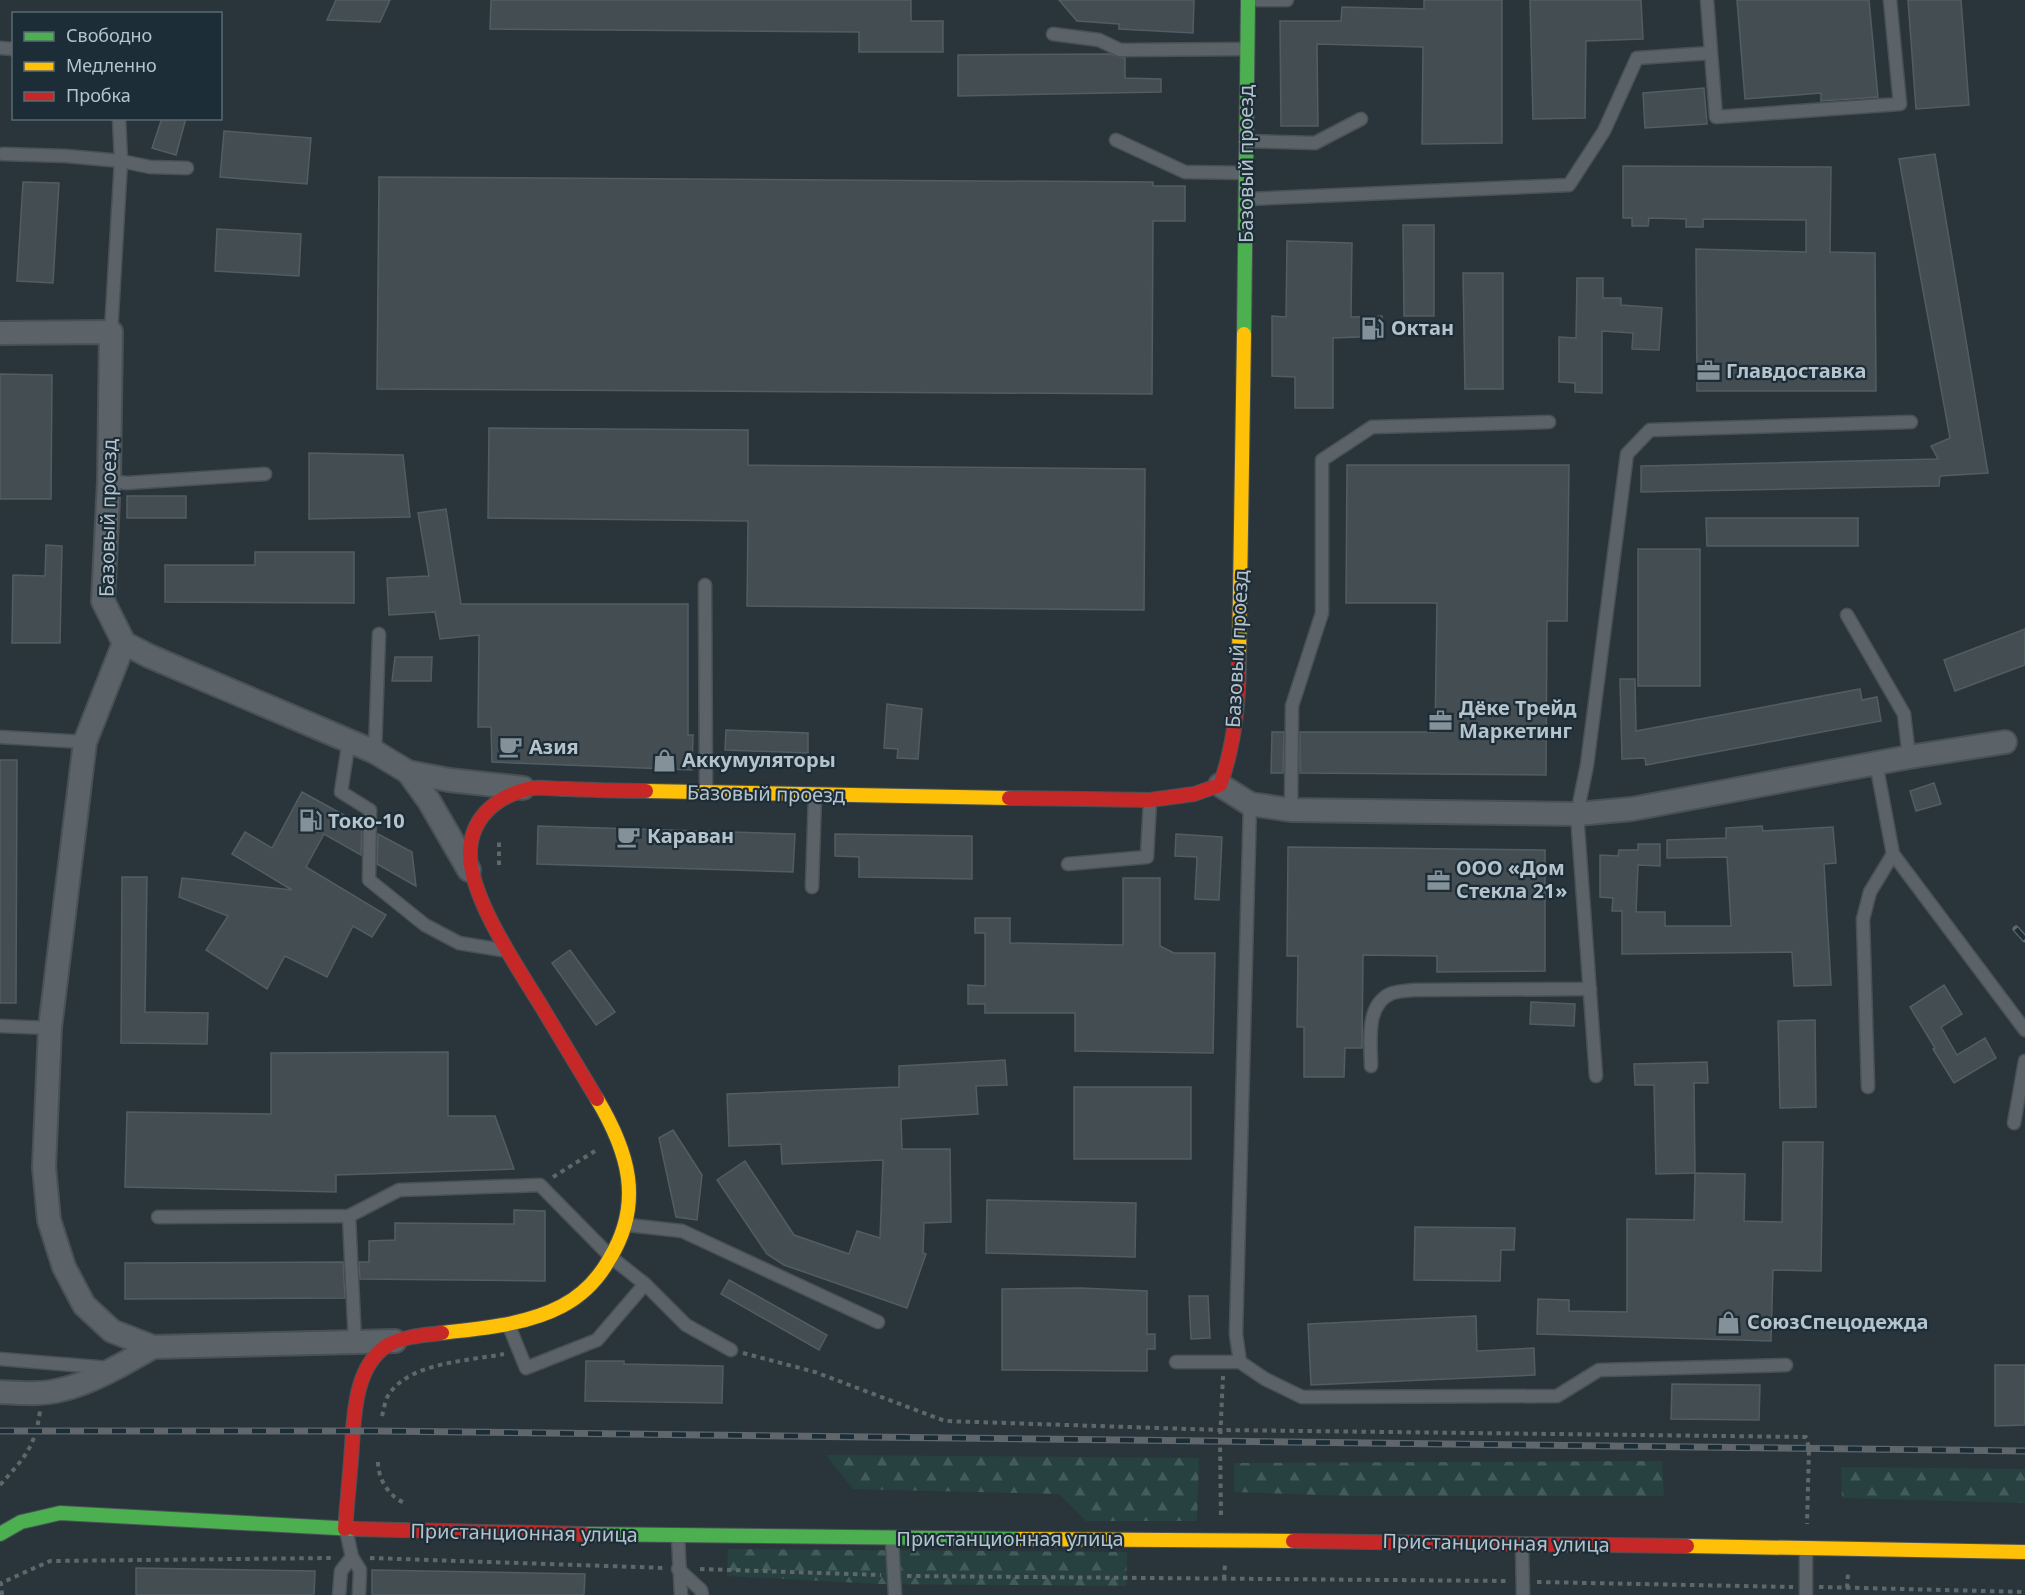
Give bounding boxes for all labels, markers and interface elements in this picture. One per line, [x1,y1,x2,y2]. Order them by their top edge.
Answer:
legend [12,12,222,120]
text: Свободно [66,23,152,47]
text: Медленно [66,53,157,77]
text: Пробка [66,83,131,107]
street label: Базовый проезд [1232,85,1259,243]
place label: Октан [1391,314,1454,341]
fuel station icon: Октан [1360,315,1386,341]
place label: Главдоставка [1726,357,1866,384]
office icon: Главдоставка [1695,358,1721,384]
street label: Базовый проезд [93,439,122,597]
street label: Базовый проезд [1219,569,1254,729]
place label: Дёке Трейд Маркетинг [1459,694,1577,744]
office icon: Дёке Трейд Маркетинг [1428,707,1454,733]
place label: Азия [529,733,579,760]
cafe icon: Азия [498,734,524,760]
place label: Аккумуляторы [682,746,836,773]
shop icon: Аккумуляторы [651,747,677,773]
street label: Базовый проезд [687,779,845,808]
place label: Токо-10 [328,807,405,834]
fuel station icon: Токо-10 [297,808,323,834]
place label: Караван [647,822,734,849]
cafe icon: Караван [616,823,642,849]
place label: ООО «Дом Стекла 21» [1456,854,1568,904]
office icon: ООО «Дом Стекла 21» [1425,867,1451,893]
place label: СоюзСпецодежда [1747,1308,1928,1335]
shop icon: СоюзСпецодежда [1716,1309,1742,1335]
street label: Пристанционная улица [410,1517,638,1548]
street label: Пристанционная улица [896,1525,1124,1552]
street label: Пристанционная улица [1382,1527,1610,1558]

